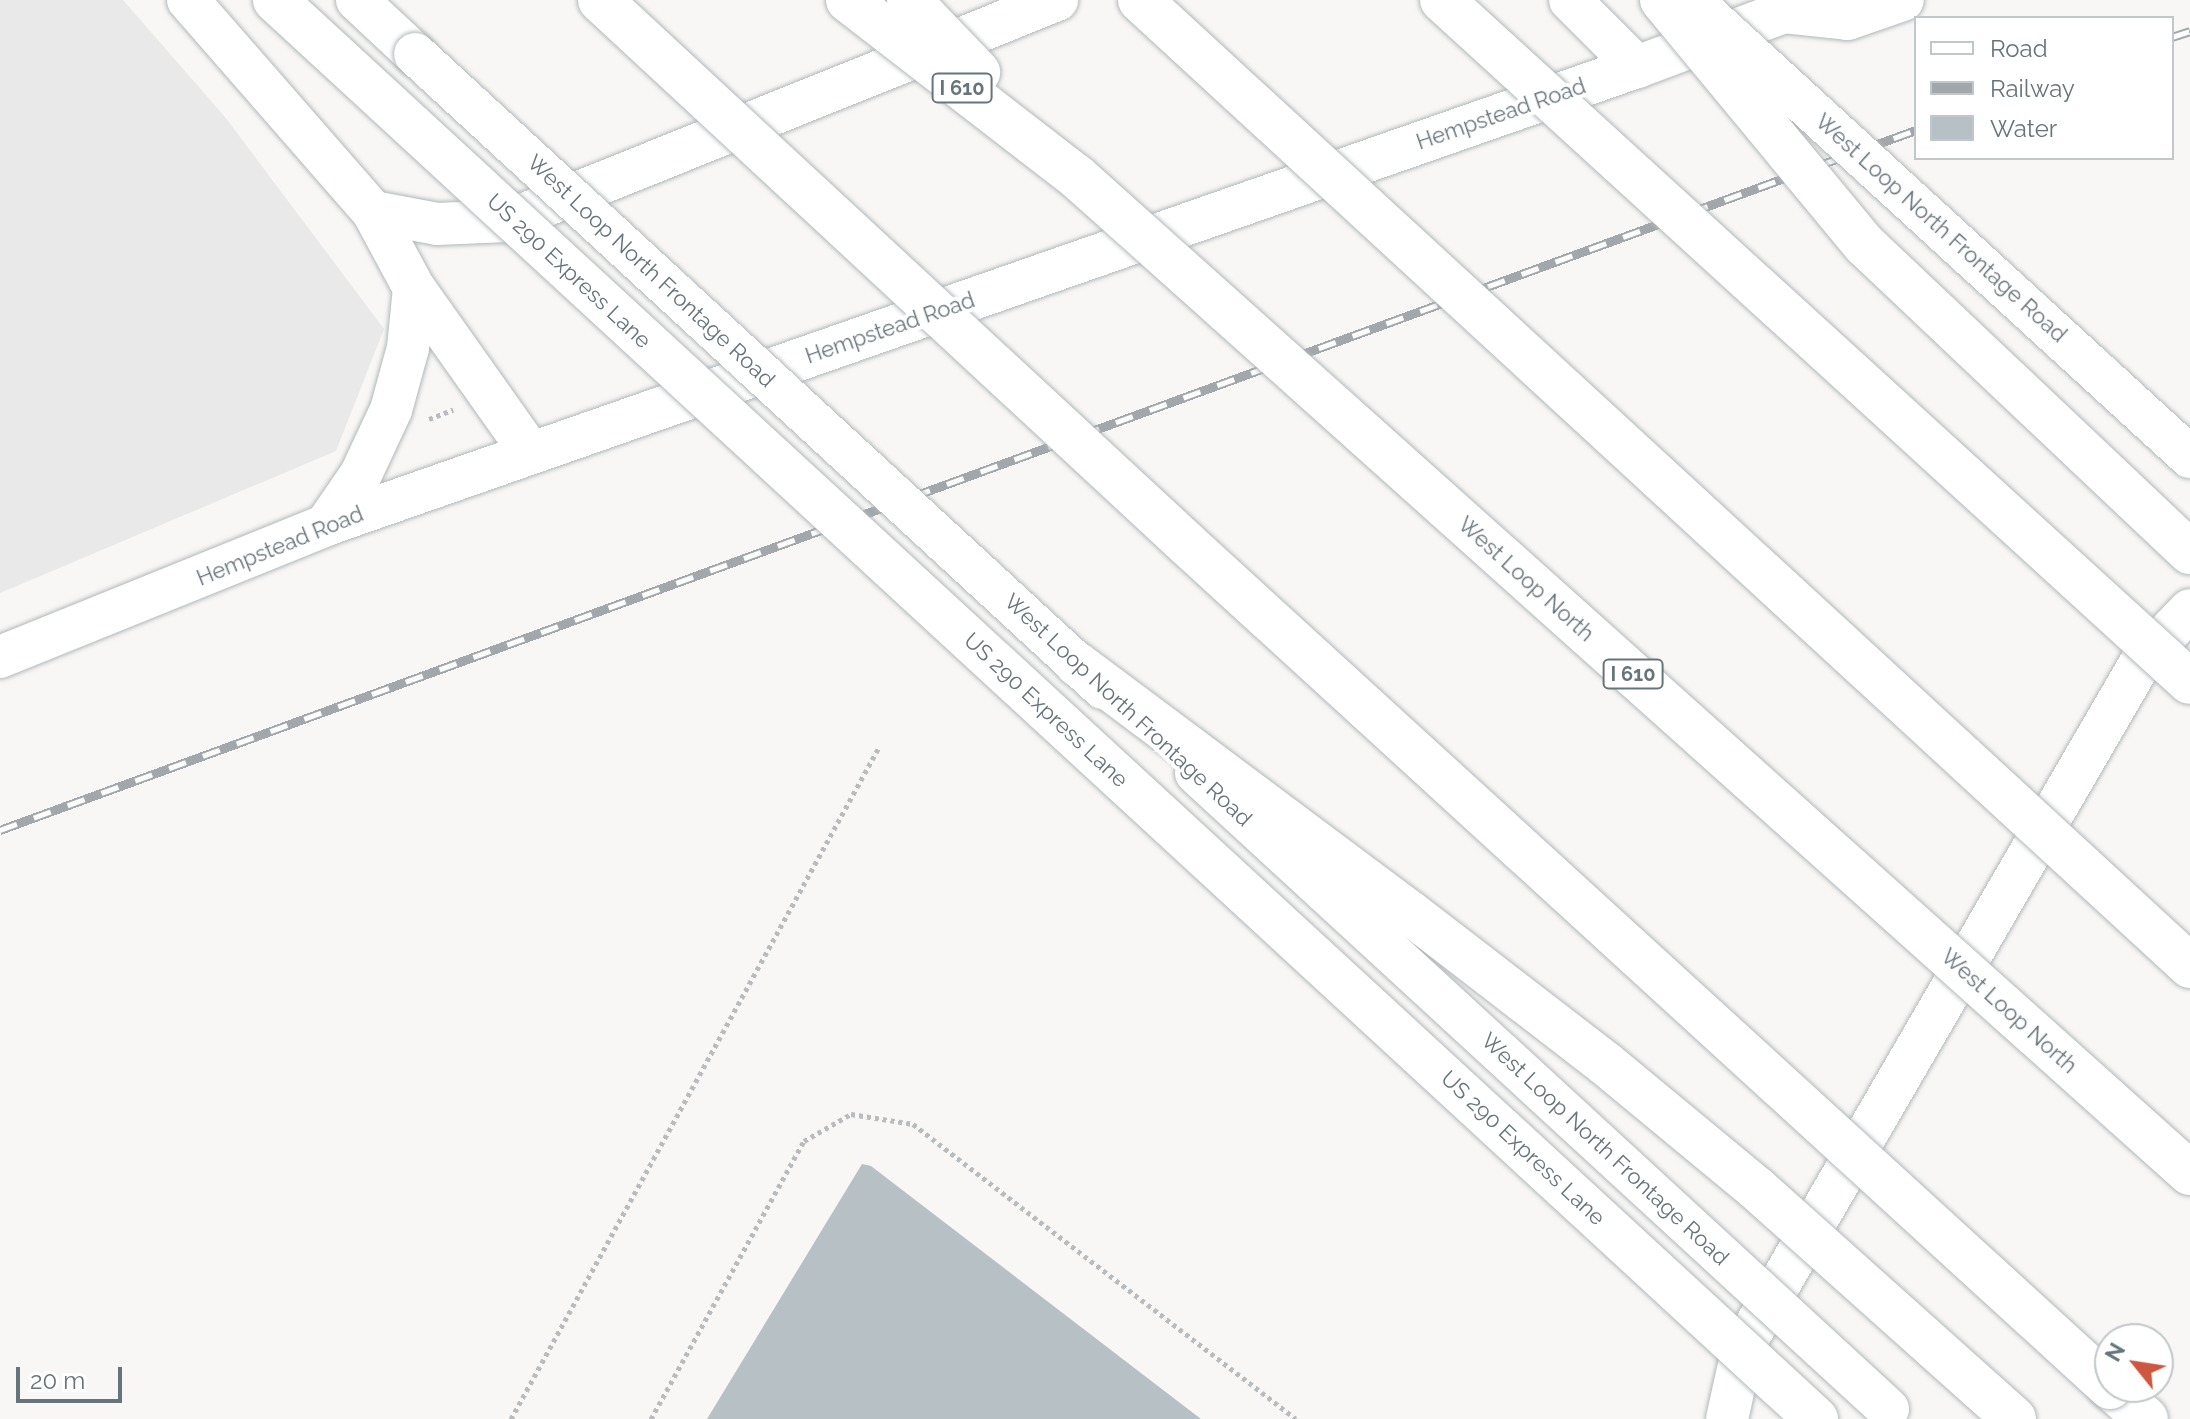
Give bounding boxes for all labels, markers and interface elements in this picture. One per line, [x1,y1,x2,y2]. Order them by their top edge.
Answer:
legend [1914,16,2174,160]
text: Road [1990,34,2048,63]
road number: I 610 [930,72,994,104]
street label: Hempstead Road [1413,73,1589,155]
text: Railway [1990,74,2075,103]
street label: West Loop North Frontage Road [1810,108,2072,348]
text: Water [1990,114,2057,143]
street label: West Loop North Frontage Road [522,149,780,393]
street label: US 290 Express Lane [481,188,657,354]
street label: Hempstead Road [802,287,978,369]
street label: Hempstead Road [193,501,367,591]
street label: West Loop North [1453,511,1599,647]
street label: West Loop North Frontage Road [999,588,1257,832]
street label: US 290 Express Lane [958,627,1134,793]
road number: I 610 [1601,658,1665,690]
street label: West Loop North [1936,943,2082,1079]
street label: West Loop North Frontage Road [1476,1027,1734,1271]
street label: US 290 Express Lane [1435,1065,1611,1231]
north arrow [2094,1323,2174,1403]
text: N [2099,1338,2130,1366]
scale bar [20,1351,126,1401]
text: 20 m [30,1366,85,1395]

